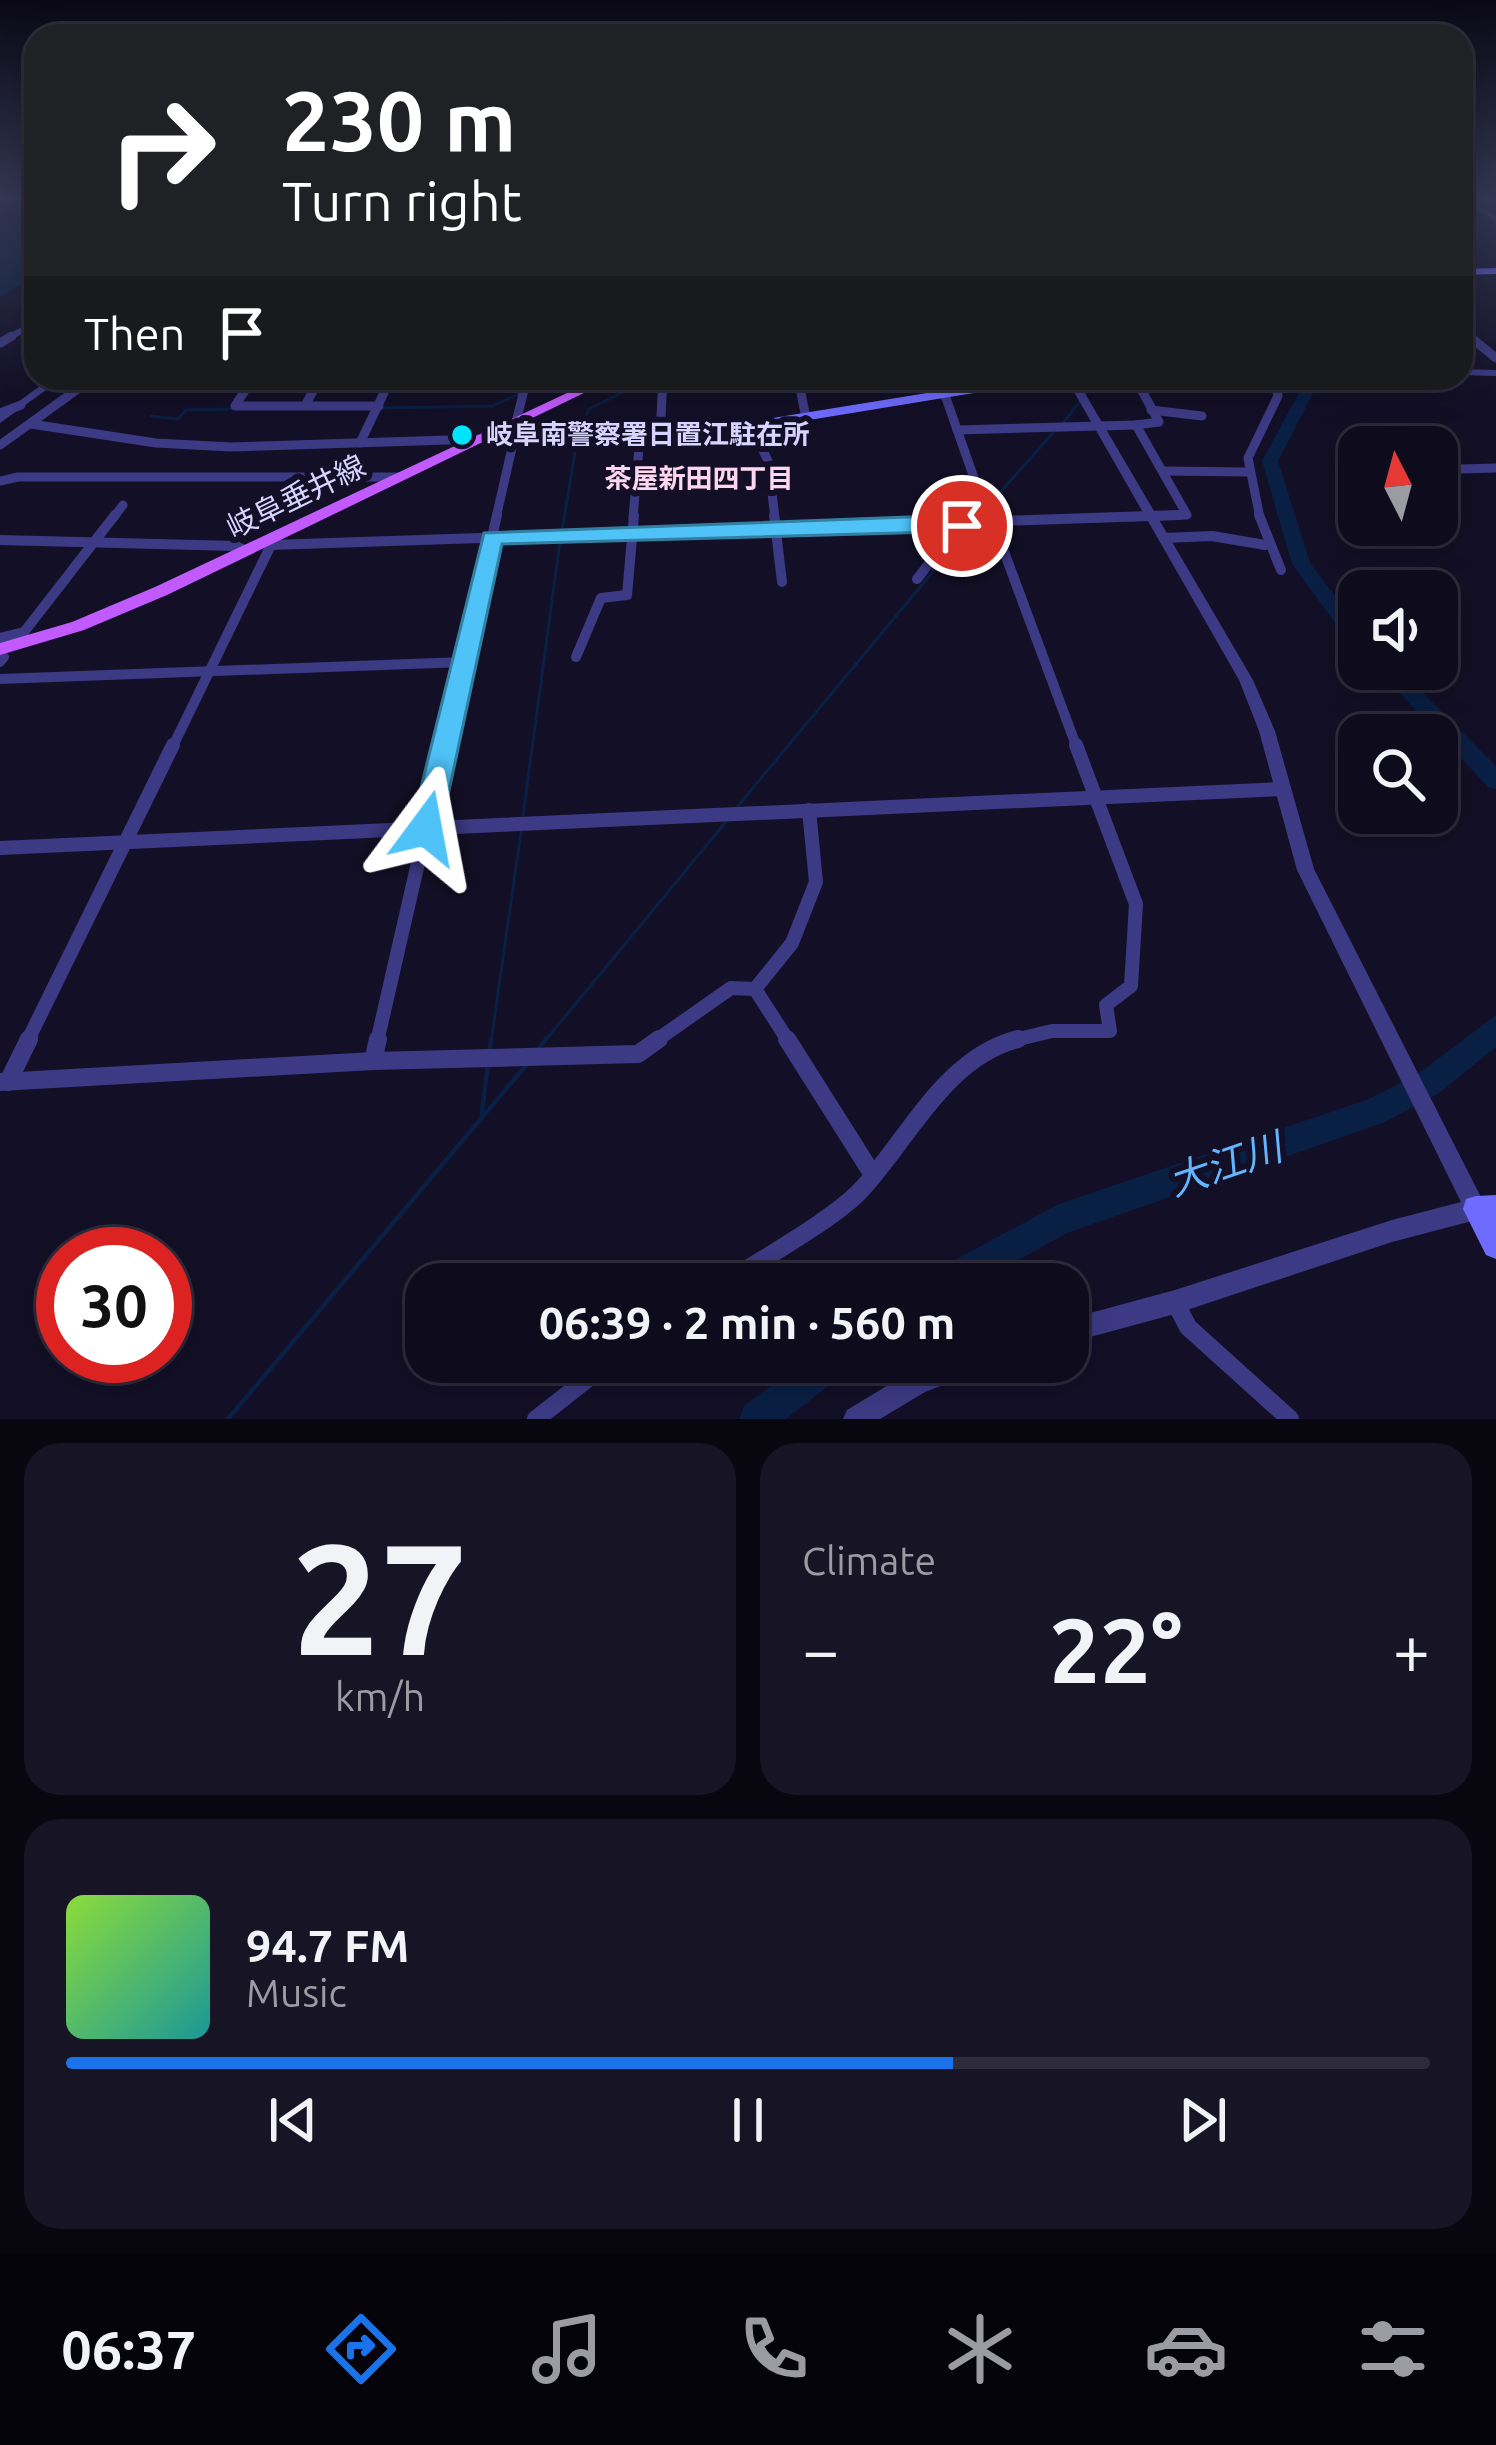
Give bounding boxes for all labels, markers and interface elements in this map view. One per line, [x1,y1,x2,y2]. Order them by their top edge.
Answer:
icon: right [84,72,240,228]
text: 230 m [282,73,516,167]
text: Turn right [282,171,522,231]
icon: arrive [209,300,275,366]
text: Then [84,308,185,359]
place label: 岐阜南警察署日置江駐在所 [486,419,810,449]
marker: 岐阜南警察署日置江駐在所 [449,422,475,448]
north arrow [1338,426,1458,546]
map controls [1338,426,1458,834]
street label: 岐阜垂井線 [221,448,370,544]
district label: 茶屋新田四丁目 [605,463,794,493]
pin [911,475,1013,577]
icon: arrive [929,493,995,559]
button: sound [1338,570,1458,690]
button: search [1338,714,1458,834]
position arrow [363,765,489,891]
water label: 大江川 [1163,1123,1291,1203]
speed limit sign: 30 [36,1227,192,1383]
text: 06:39 · 2 min · 560 m [539,1297,955,1348]
text: 27 [292,1510,468,1684]
text: Climate [802,1539,936,1582]
text: 22° [1049,1599,1183,1700]
text: − [802,1612,839,1686]
text: + [1393,1612,1430,1686]
text: km/h [335,1675,425,1718]
text: 94.7 FM [246,1920,409,1971]
text: Music [246,1971,347,2014]
icon: previous [260,2087,326,2153]
icon: pause [715,2087,781,2153]
icon: next [1170,2087,1236,2153]
icon: directions [319,2307,403,2391]
icon: music [525,2307,609,2391]
icon: phone [732,2307,816,2391]
icon: climate [938,2307,1022,2391]
icon: car [1144,2307,1228,2391]
icon: filters [1351,2307,1435,2391]
text: 06:37 [61,2319,196,2379]

